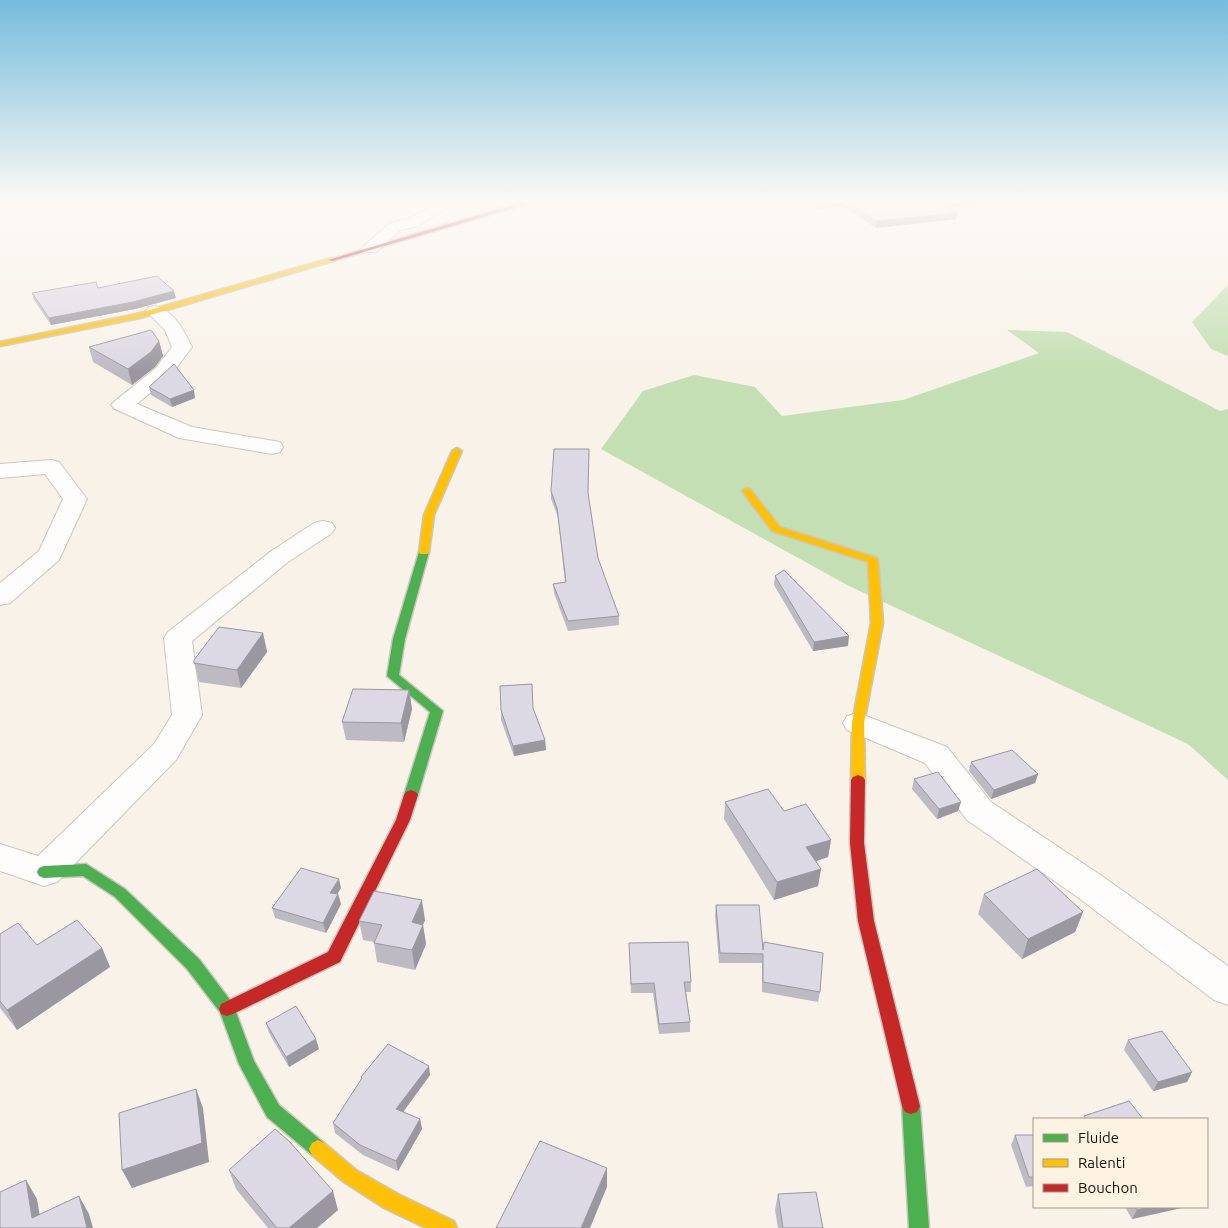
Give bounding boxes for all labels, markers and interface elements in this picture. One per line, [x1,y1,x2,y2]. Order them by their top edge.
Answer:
legend [1033,1118,1208,1208]
text: Fluide [1078,1129,1119,1146]
text: Ralenti [1078,1154,1125,1171]
text: Bouchon [1078,1179,1138,1196]

